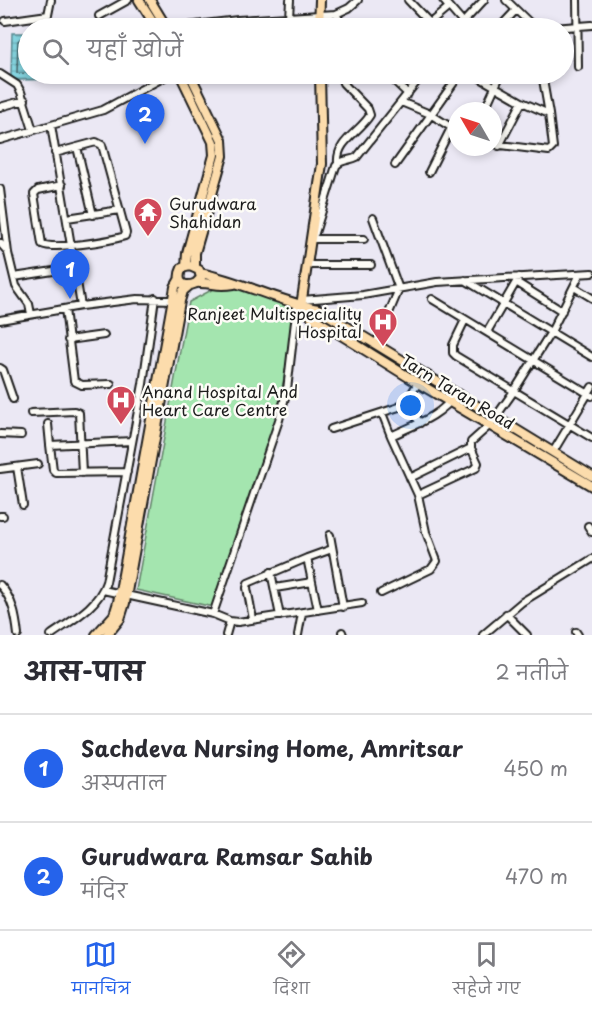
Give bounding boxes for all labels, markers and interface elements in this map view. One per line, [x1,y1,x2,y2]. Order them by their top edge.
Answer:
search box [18,18,574,84]
text: यहाँ खोजें [87,31,183,64]
icon: search [39,35,72,68]
pin: 2 [126,94,164,144]
north arrow [448,102,502,156]
place label: Gurudwara Shahidan [169,191,256,233]
temple icon: Gurudwara Shahidan [132,196,164,238]
pin: 1 [50,250,90,299]
place label: Ranjeet Multispeciality Hospital [187,301,362,343]
hospital icon: Ranjeet Multispeciality Hospital [367,306,399,348]
street label: Tarn Taran Road [397,348,519,434]
place label: Anand Hospital And Heart Care Centre [142,379,298,421]
hospital icon: Anand Hospital And Heart Care Centre [105,384,137,426]
your location [396,391,425,420]
text: आस-पास [24,651,144,690]
text: 2 नतीजे [495,657,568,687]
text: Sachdeva Nursing Home, Amritsar [81,731,463,764]
text: 1 [39,753,48,783]
text: 450 m [503,753,568,783]
text: अस्पताल [81,767,166,797]
text: Gurudwara Ramsar Sahib [81,839,373,872]
text: 2 [36,861,51,891]
text: 470 m [505,861,568,891]
text: मंदिर [81,875,127,905]
tab: मानचित्र [72,938,130,1006]
tab: दिशा [273,938,310,1006]
tab: सहेजे गए [453,938,520,1006]

